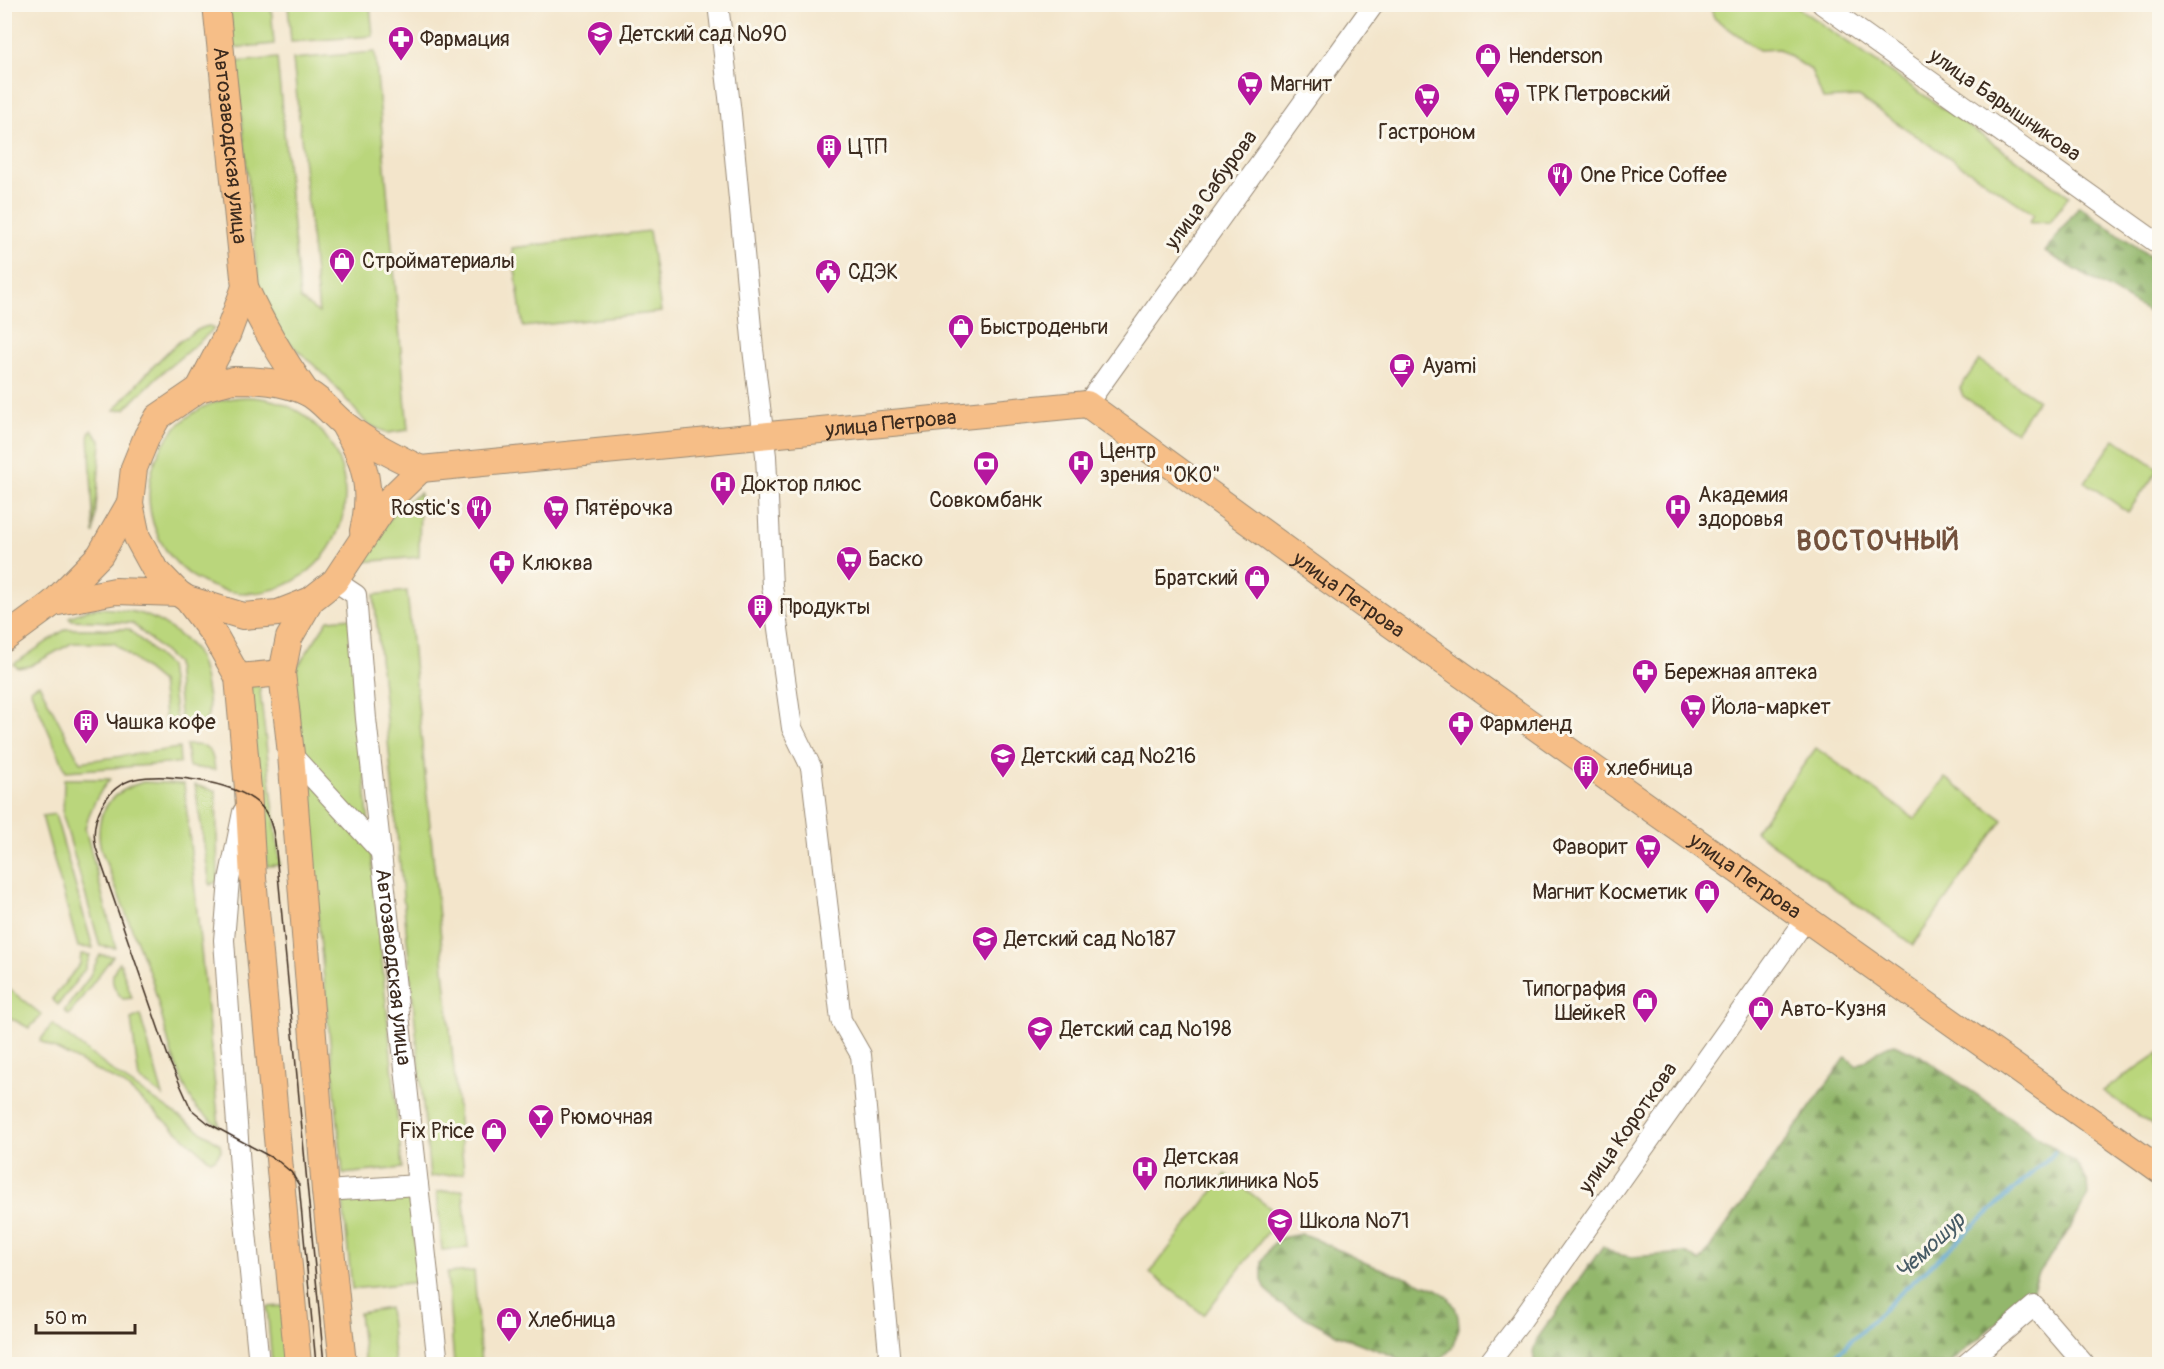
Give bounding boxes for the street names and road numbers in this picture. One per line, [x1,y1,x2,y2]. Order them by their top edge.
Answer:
street label: улица Барышникова [1923,42,2086,168]
street label: Автозаводская улица [207,45,254,245]
street label: улица Сабурова [1158,125,1263,256]
street label: улица Петрова [823,403,958,443]
street label: улица Петрова [1287,545,1410,644]
street label: улица Петрова [1683,826,1807,925]
street label: Автозаводская улица [369,867,418,1067]
street label: улица Короткова [1572,1057,1683,1200]

